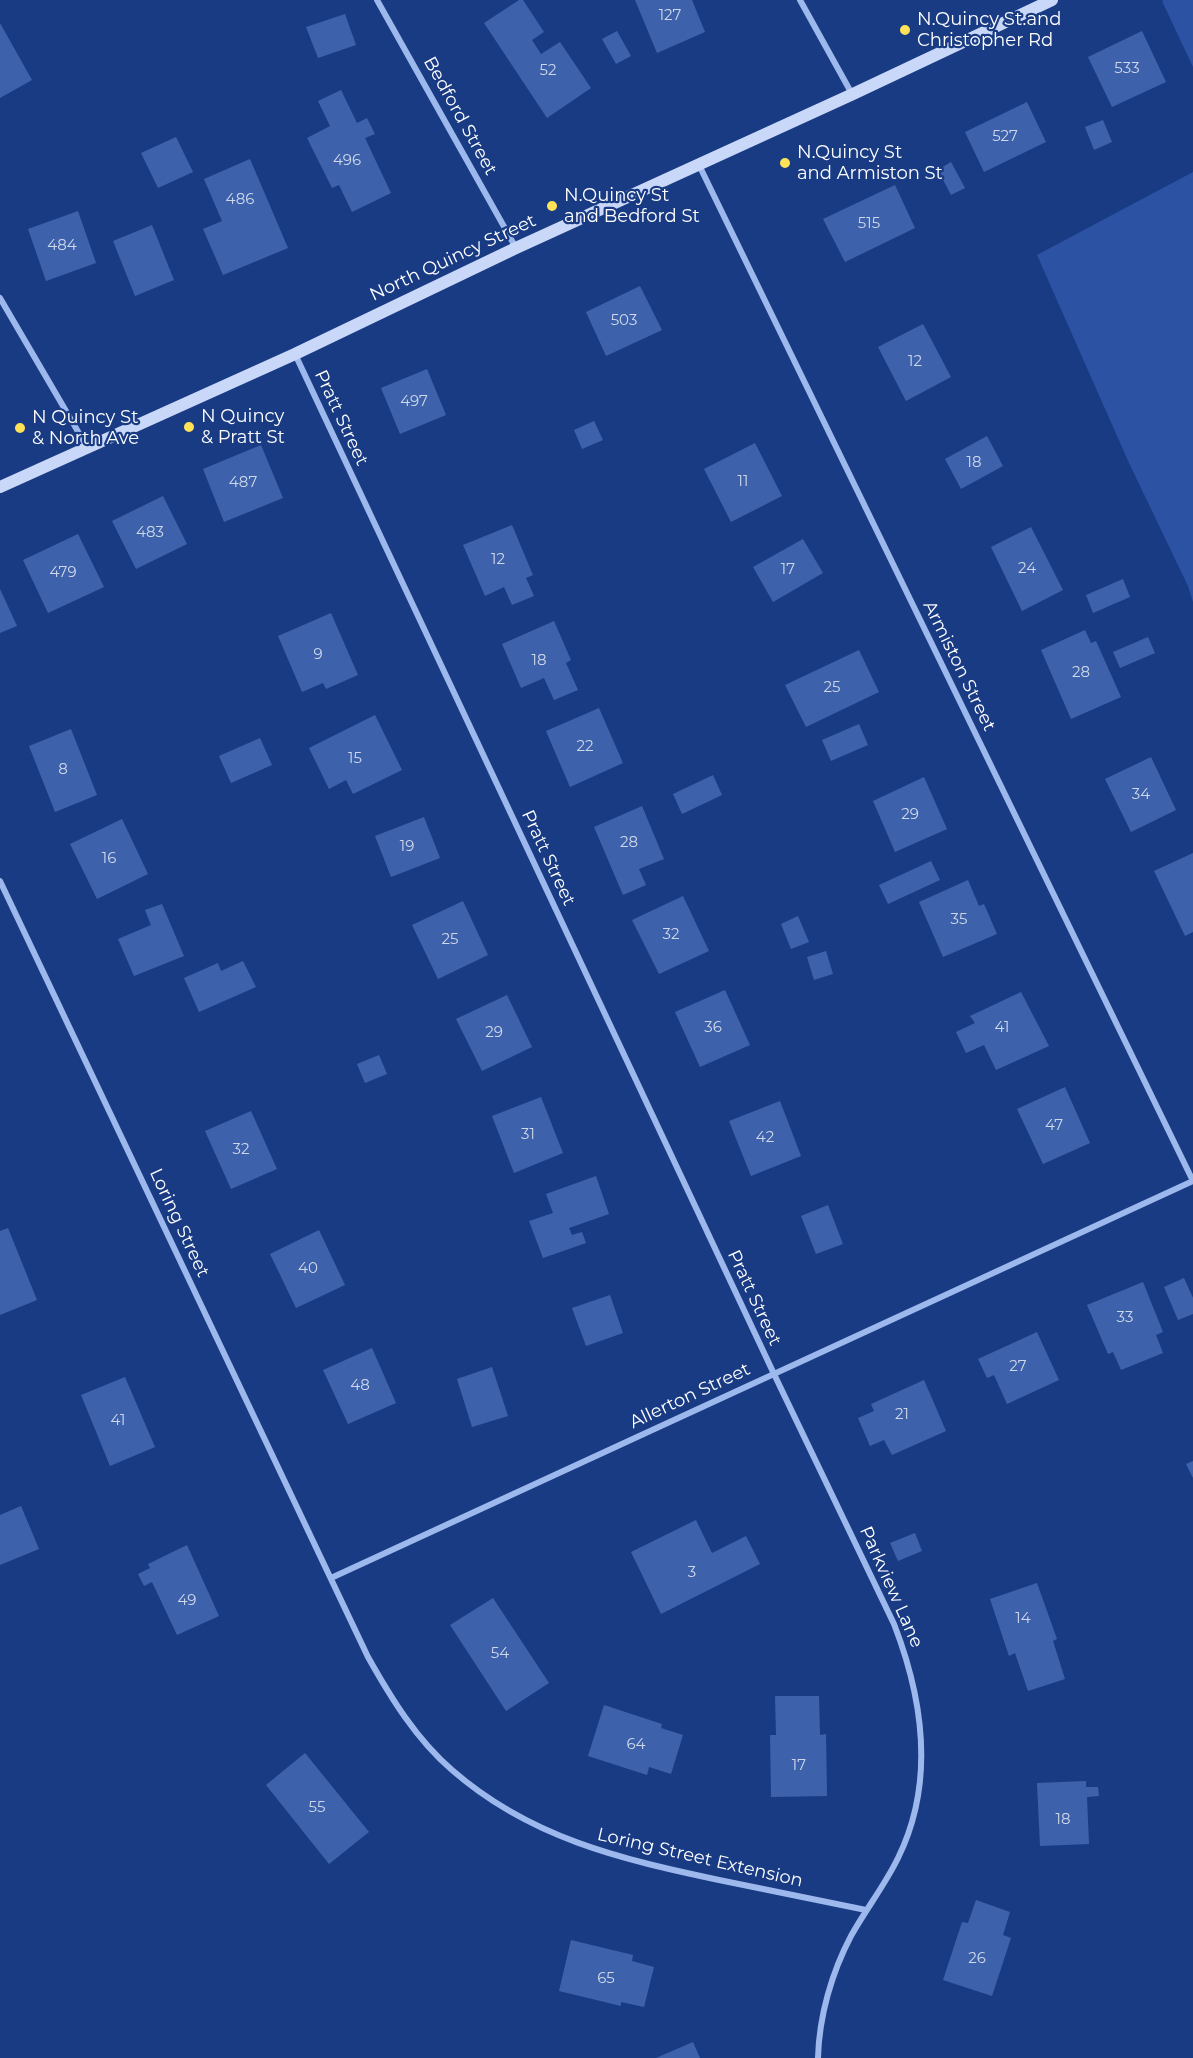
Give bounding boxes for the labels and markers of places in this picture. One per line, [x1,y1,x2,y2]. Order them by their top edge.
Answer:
place label: N.Quincy St.and Christopher Rd [917,9,1061,52]
marker: N.Quincy St.and Christopher Rd [898,23,912,37]
place label: N.Quincy St and Armiston St [797,142,943,184]
marker: N.Quincy St and Armiston St [778,156,792,170]
place label: N.Quincy St and Bedford St [564,185,700,228]
marker: N.Quincy St and Bedford St [545,199,559,213]
place label: N Quincy & Pratt St [201,406,285,448]
place label: N Quincy St & North Ave [32,407,139,450]
marker: N Quincy & Pratt St [182,420,196,434]
marker: N Quincy St & North Ave [13,421,27,435]

